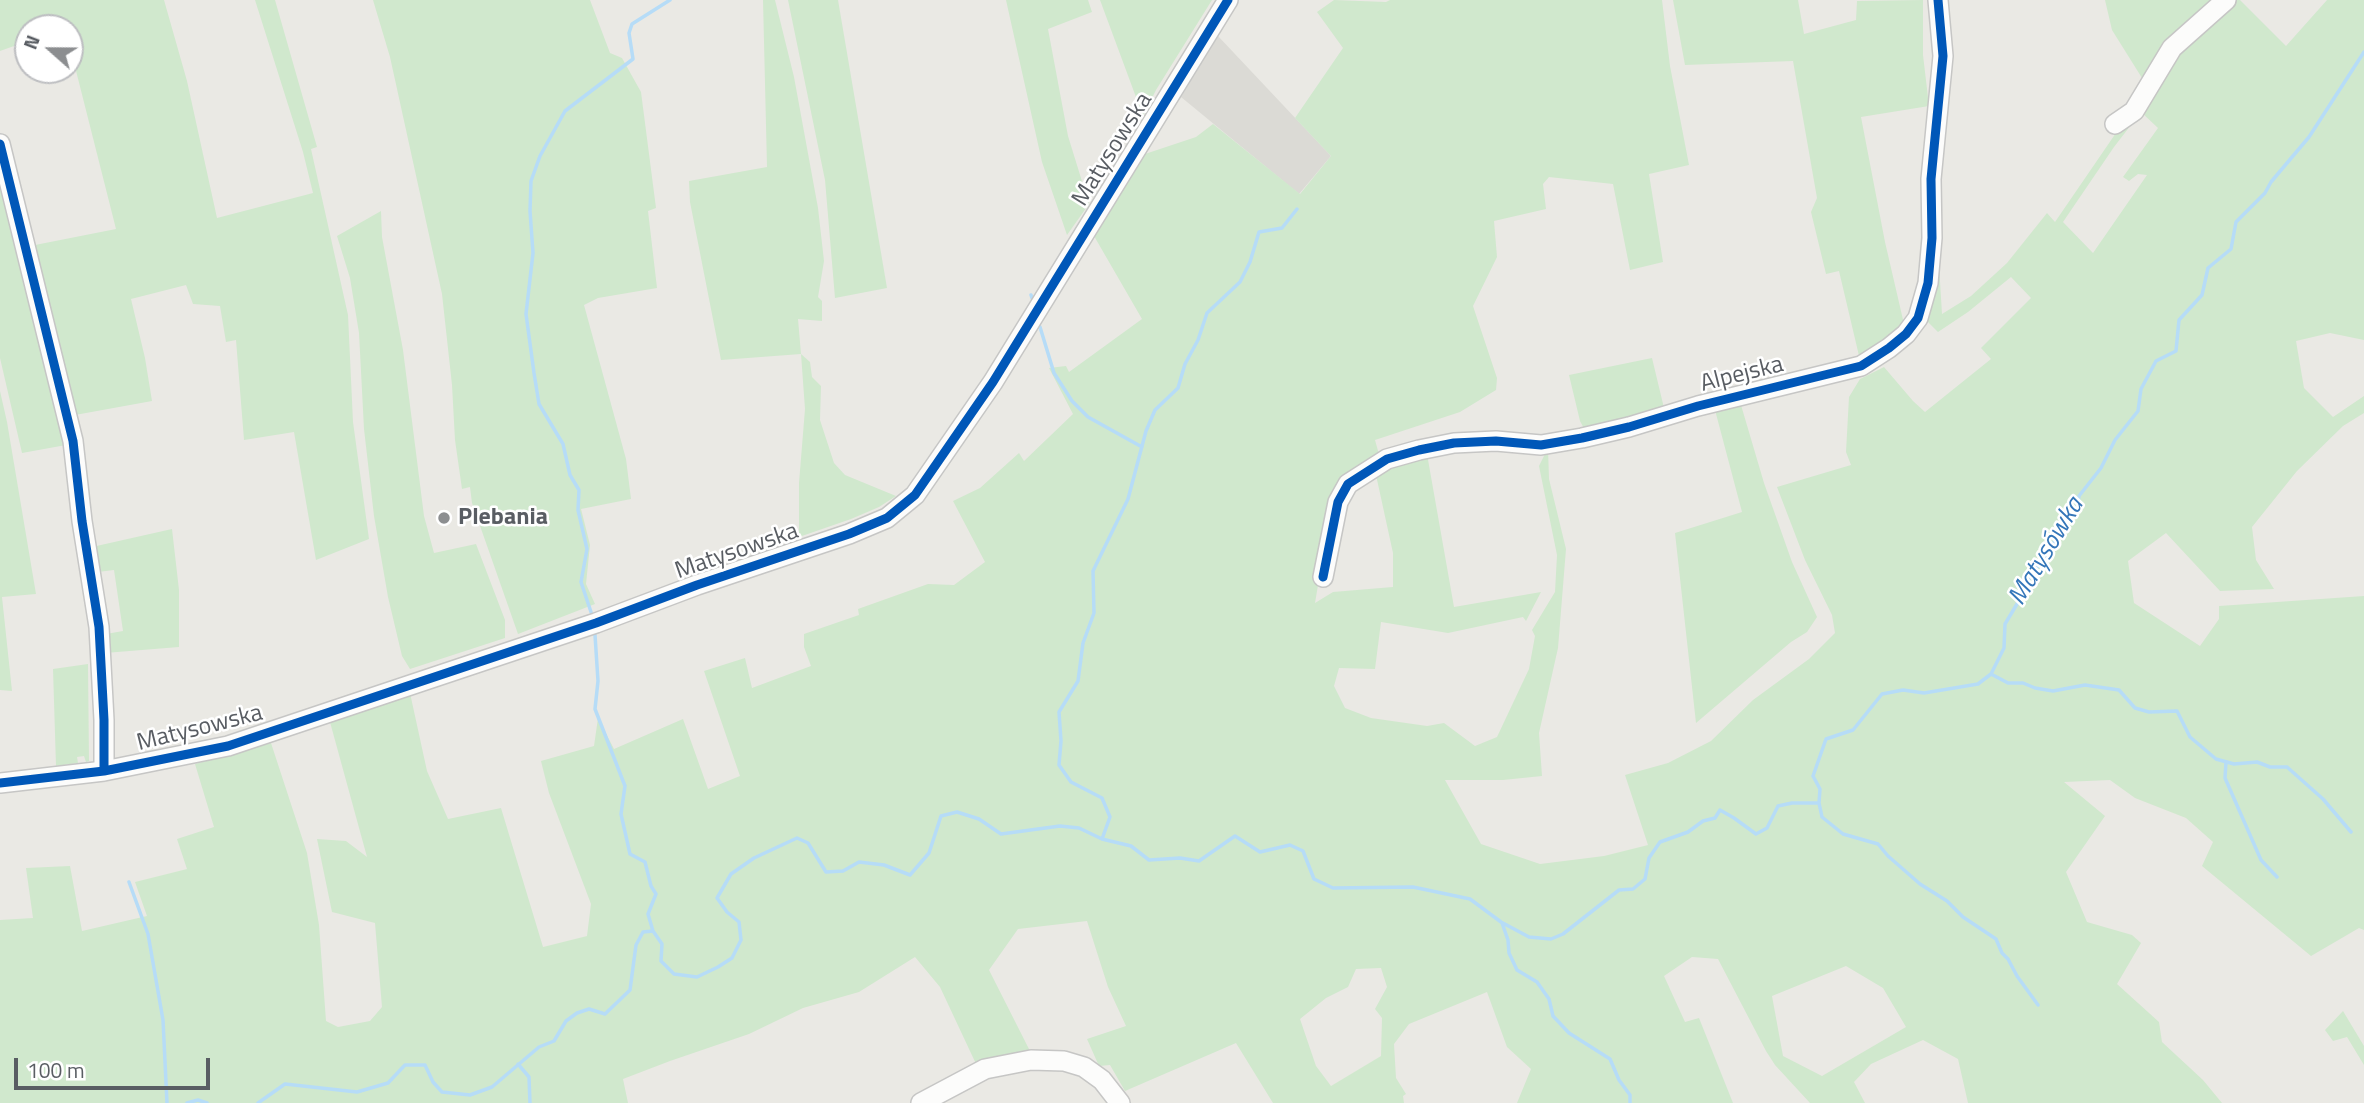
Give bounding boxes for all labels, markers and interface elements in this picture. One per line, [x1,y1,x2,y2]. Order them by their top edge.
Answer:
north arrow [14,14,84,84]
text: N [15,31,47,53]
street label: Matysowska [1067,88,1159,212]
street label: Alpejska [1698,351,1786,399]
water label: Matysówka [2003,493,2091,611]
place label: Plebania [458,504,548,532]
marker: Plebania [436,510,452,526]
street label: Matysowska [672,517,802,587]
street label: Matysowska [134,699,266,759]
scale bar [18,1044,214,1088]
text: 100 m [27,1054,84,1086]

